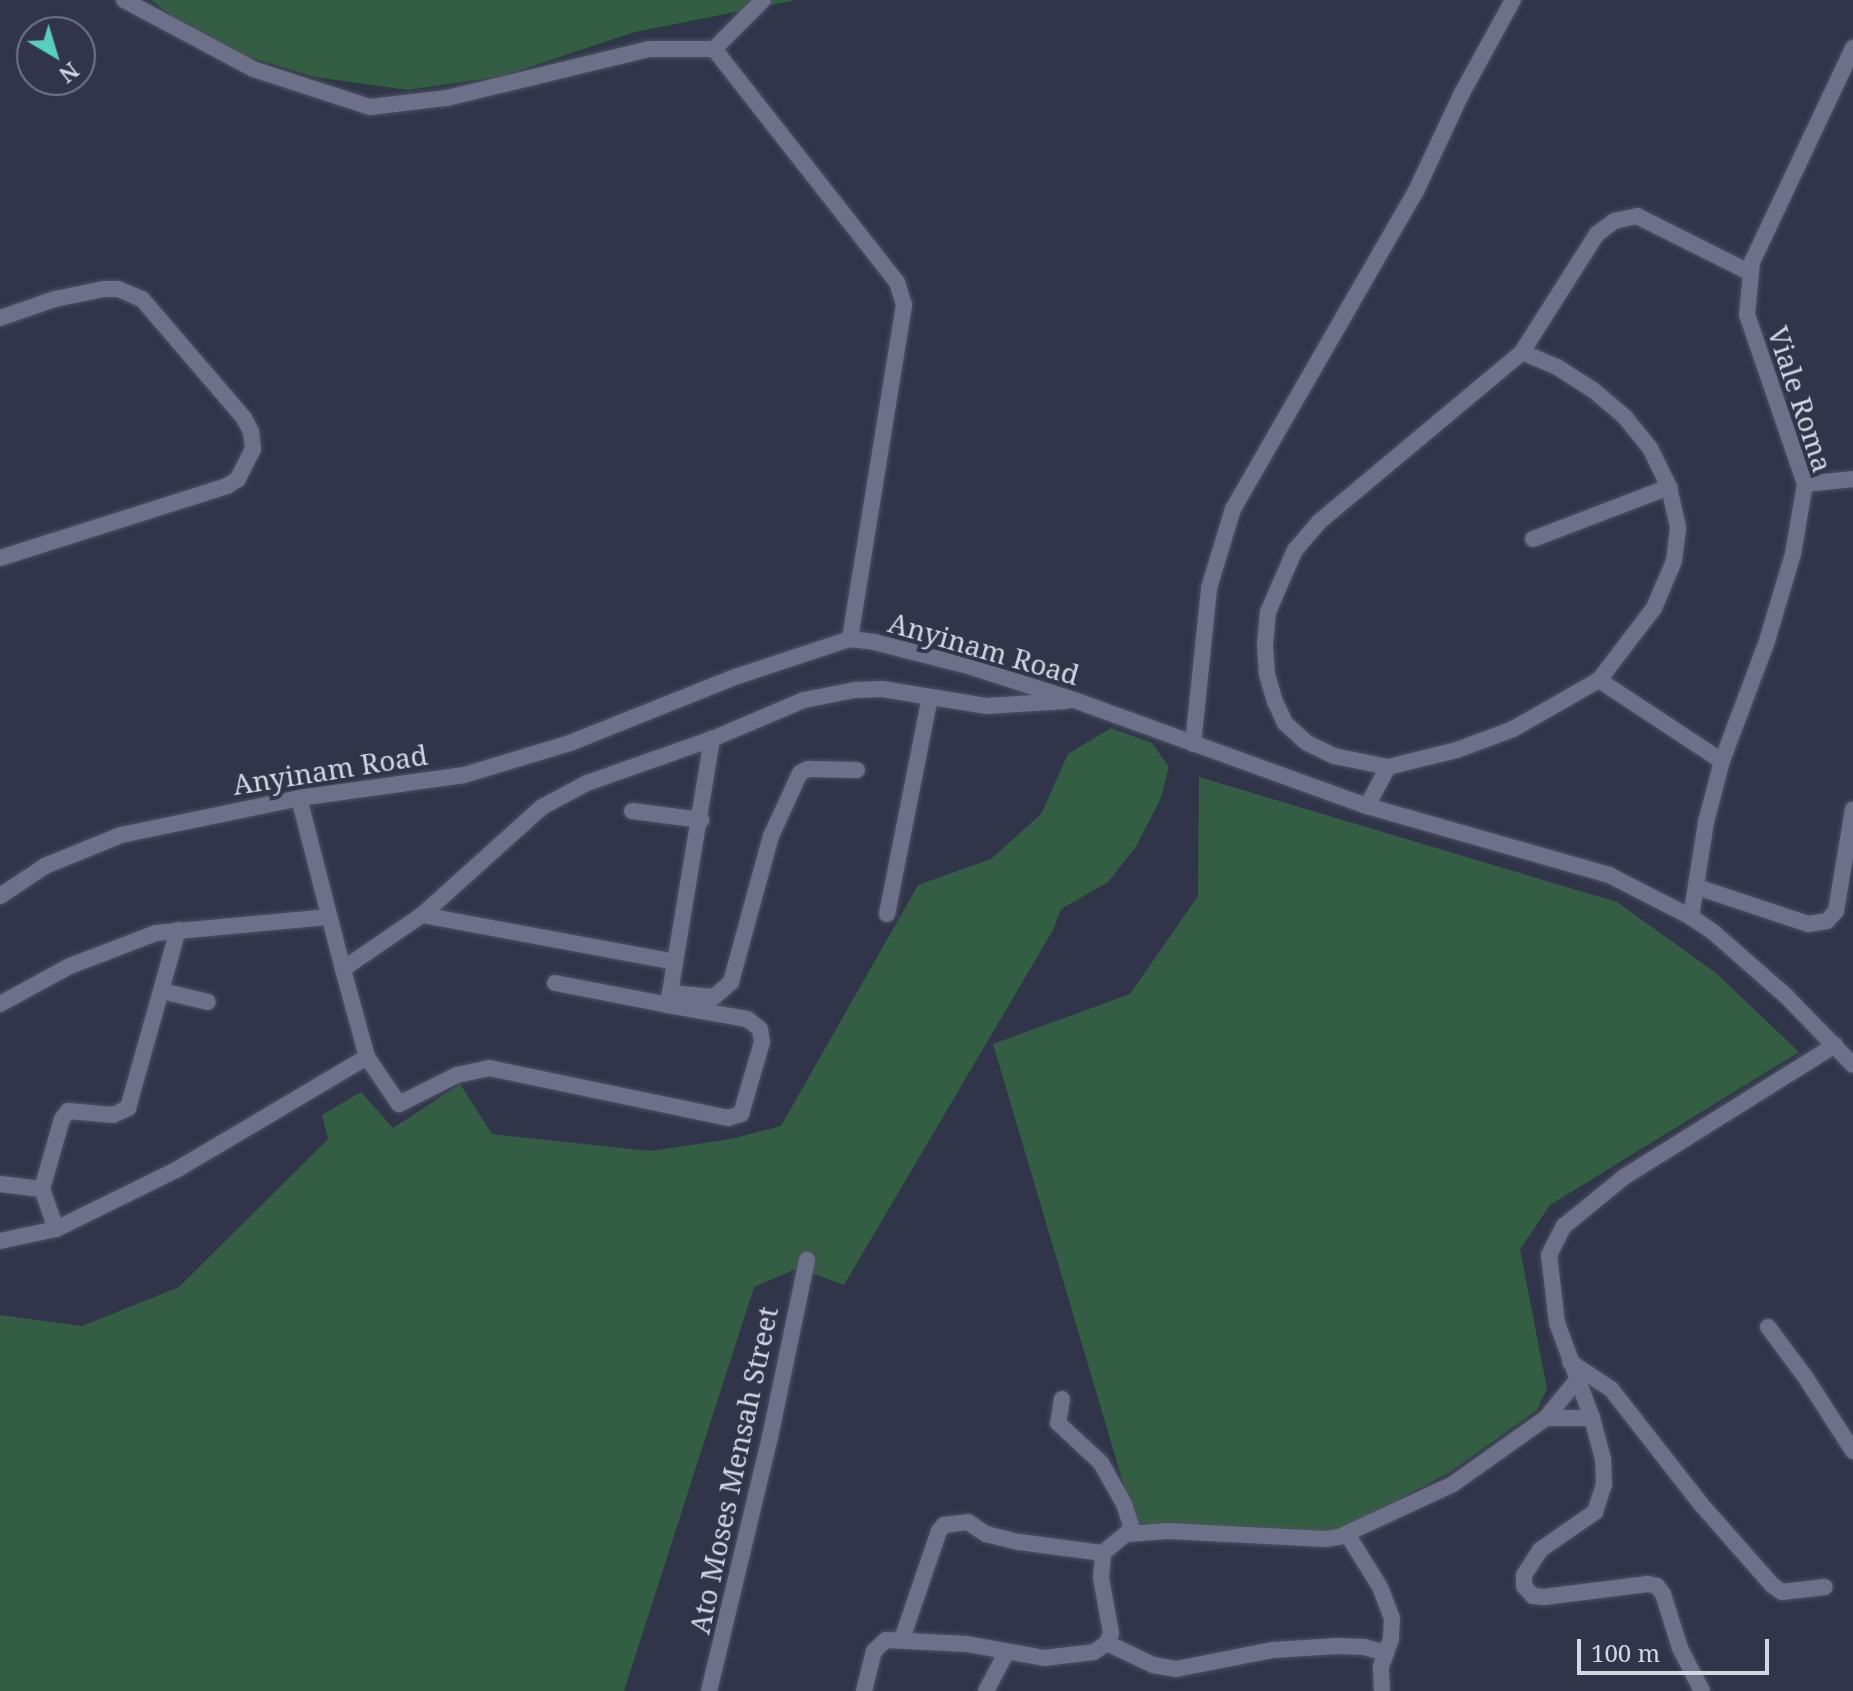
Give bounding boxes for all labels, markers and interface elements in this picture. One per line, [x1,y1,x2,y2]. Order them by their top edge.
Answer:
north arrow [16,16,96,96]
text: N [53,56,86,90]
street label: Viale Roma [1762,322,1840,476]
street label: Anyinam Road [885,605,1083,691]
street label: Anyinam Road [230,737,430,801]
street label: Ato Moses Mensah Street [682,1303,784,1637]
scale bar [1581,1623,1773,1673]
text: 100 m [1591,1636,1660,1669]

